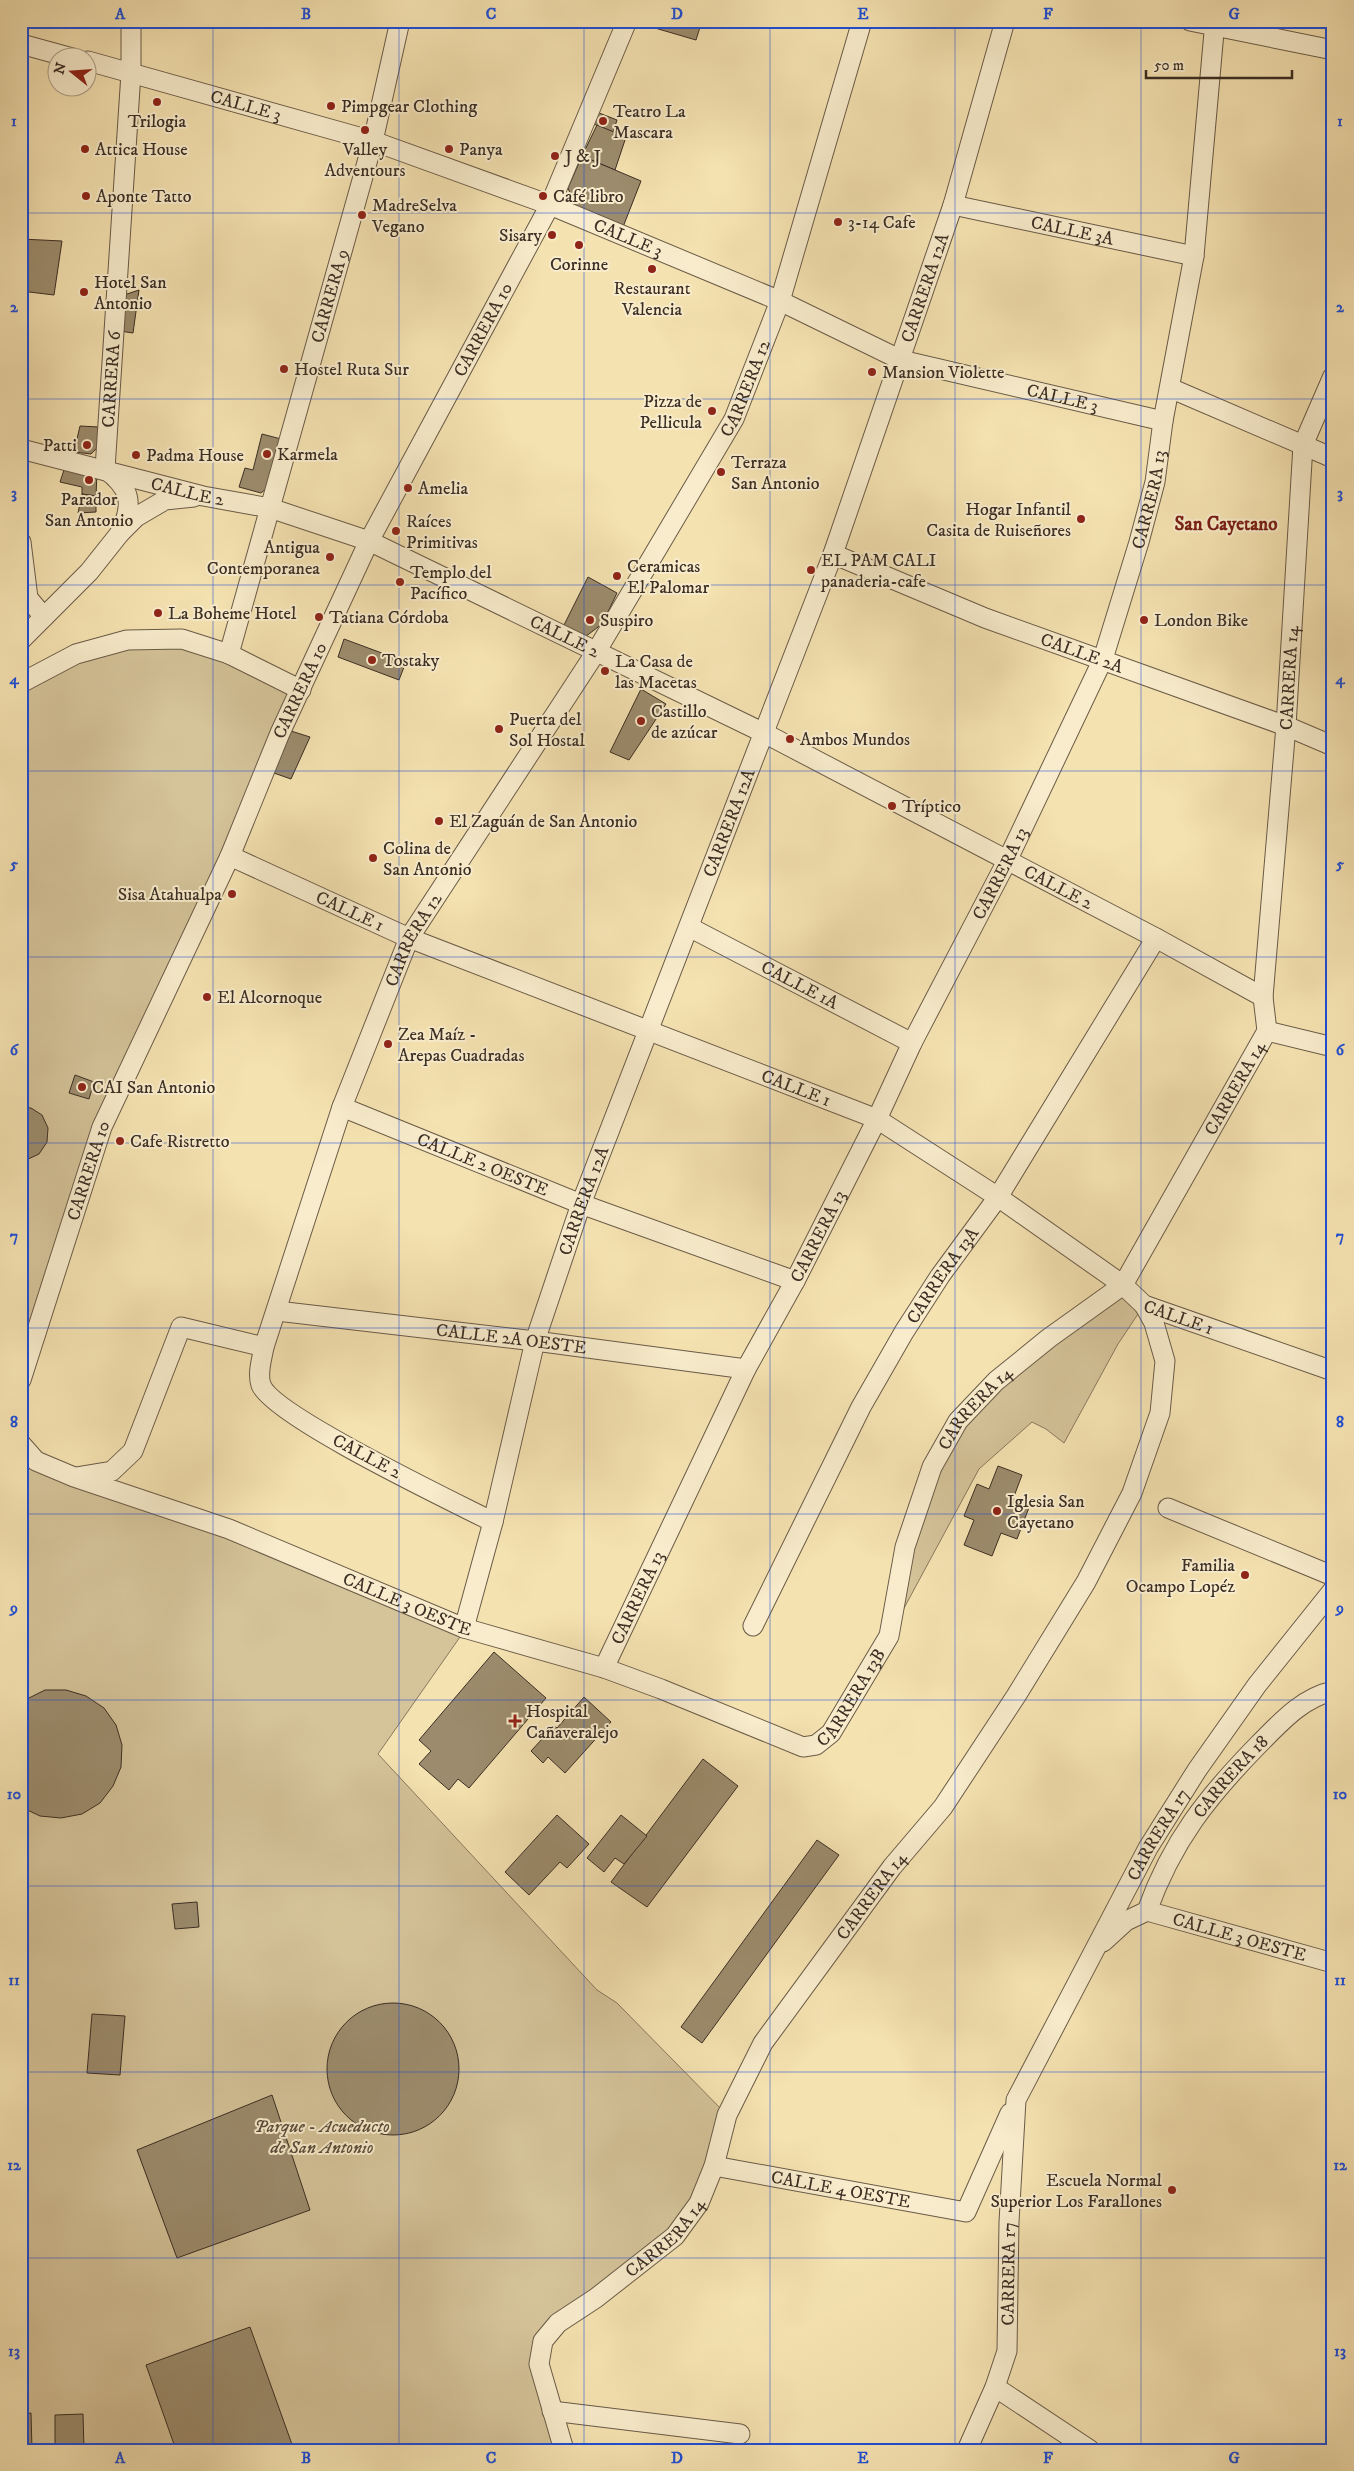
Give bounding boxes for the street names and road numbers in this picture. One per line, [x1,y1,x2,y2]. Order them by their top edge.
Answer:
street label: CALLE 3 [208,86,284,127]
street label: CALLE 3A [1029,212,1116,251]
street label: CALLE 3 [590,214,666,263]
street label: CARRERA 12A [897,230,955,346]
street label: CARRERA 9 [307,247,354,346]
street label: CARRERA 10 [450,279,518,381]
street label: CARRERA 6 [98,330,126,428]
street label: CARRERA 12 [716,337,776,441]
street label: CALLE 3 [1024,380,1100,418]
street label: CARRERA 13 [1127,449,1171,552]
street label: CALLE 2 [148,473,226,512]
street label: CALLE 2 [526,611,603,663]
street label: CARRERA 14 [1276,625,1304,731]
street label: CALLE 2A [1037,629,1127,679]
street label: CARRERA 10 [269,639,332,743]
street label: CARRERA 12A [699,765,761,881]
street label: CARRERA 13 [968,824,1033,924]
street label: CALLE 2 [1020,861,1097,915]
street label: CALLE 1 [312,887,387,937]
street label: CARRERA 12 [381,889,447,990]
street label: CALLE 1A [757,956,842,1015]
street label: CARRERA 14 [1200,1037,1271,1139]
street label: CALLE 1 [758,1065,834,1112]
street label: CARRERA 10 [63,1117,116,1224]
street label: CALLE 2 OESTE [414,1129,552,1202]
street label: CARRERA 12A [555,1143,614,1258]
street label: CARRERA 13 [786,1187,851,1287]
street label: CARRERA 13A [902,1223,984,1328]
street label: CALLE 1 [1140,1296,1216,1340]
street label: CALLE 2A OESTE [435,1320,588,1360]
street label: CARRERA 14 [934,1362,1018,1454]
street label: CALLE 2 [328,1430,405,1484]
street label: CARRERA 13 [607,1548,670,1648]
street label: CALLE 3 OESTE [339,1568,474,1642]
street label: CARRERA 13B [813,1645,891,1752]
street label: CARRERA 18 [1189,1731,1273,1823]
street label: CARRERA 17 [1123,1785,1194,1885]
street label: CARRERA 14 [832,1847,913,1945]
street label: CALLE 3 OESTE [1170,1909,1309,1967]
street label: CALLE 4 OESTE [769,2167,913,2214]
street label: CARRERA 14 [621,2194,711,2283]
street label: CARRERA 17 [997,2222,1021,2326]

